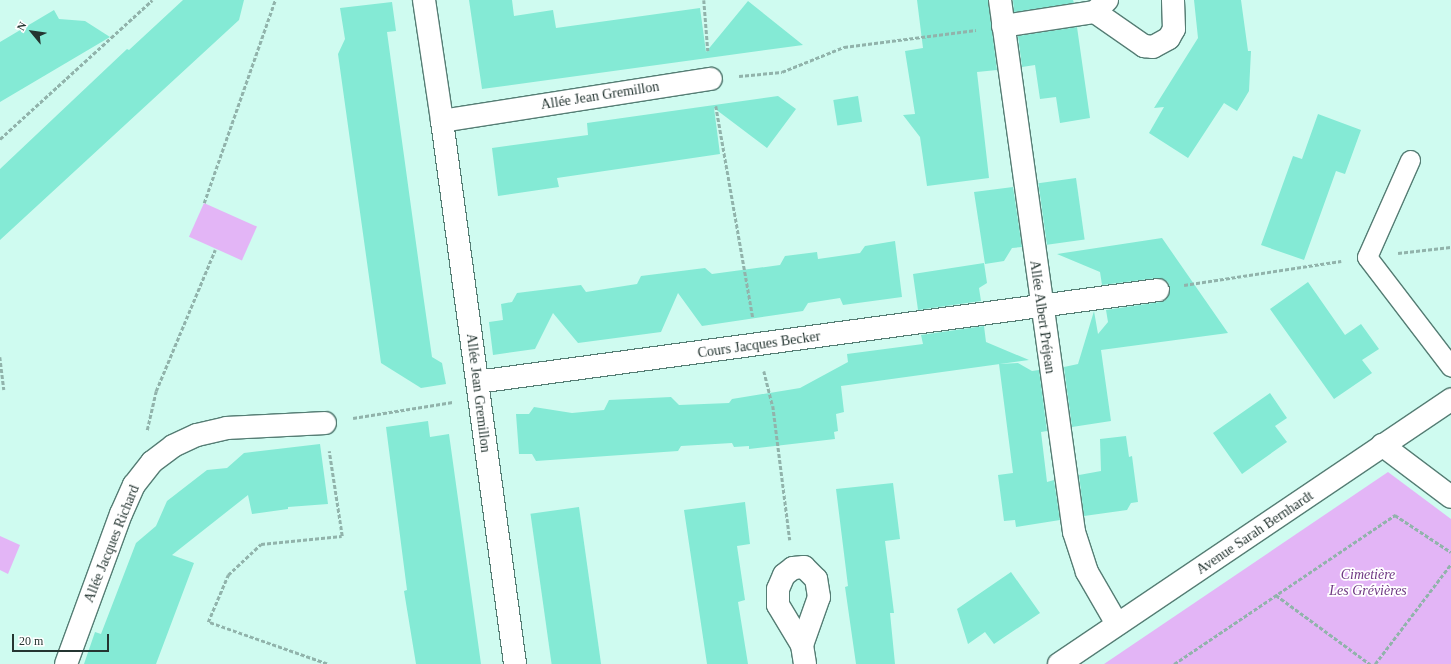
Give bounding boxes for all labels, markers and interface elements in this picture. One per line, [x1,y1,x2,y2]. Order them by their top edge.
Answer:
north arrow [12,12,52,52]
text: N [14,20,29,33]
street label: Allée Jean Gremillon [540,78,660,114]
street label: Allée Albert Préjean [1026,259,1058,375]
street label: Cours Jacques Becker [697,328,821,362]
street label: Allée Jean Gremillon [462,333,494,453]
street label: Allée Jacques Richard [81,483,143,605]
street label: Avenue Sarah Bernhardt [1193,488,1317,578]
park label: Cimetière Les Grévières [1329,567,1407,600]
scale bar [14,626,111,652]
text: 20 m [19,634,43,648]

